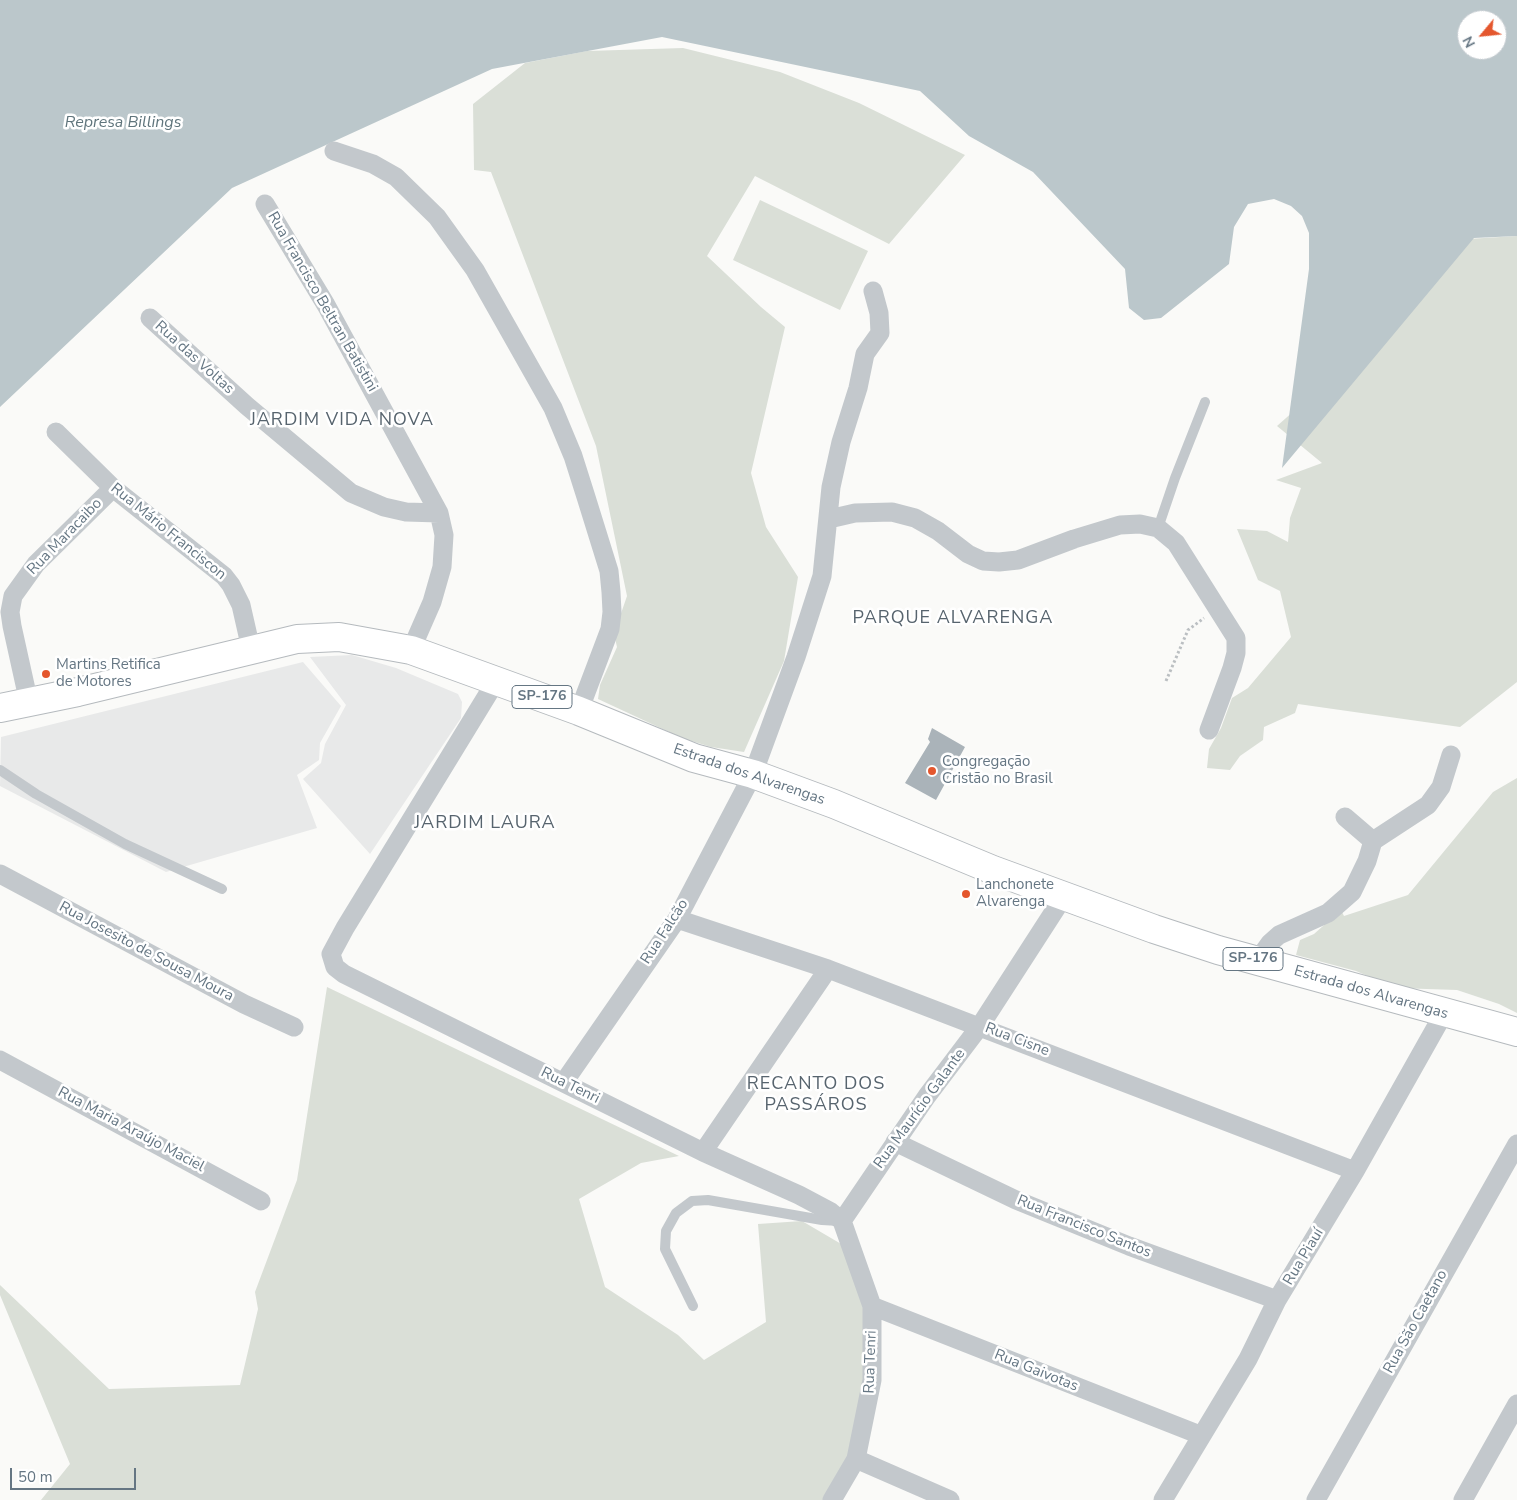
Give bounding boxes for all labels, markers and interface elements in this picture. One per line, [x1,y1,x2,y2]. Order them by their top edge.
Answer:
north arrow [1457,10,1507,60]
text: N [1458,33,1480,51]
water label: Represa Billings [65,113,181,133]
street label: Rua Francisco Beltran Batistini [263,209,381,395]
street label: Rua das Voltas [151,318,237,398]
district label: JARDIM VIDA NOVA [248,410,436,432]
street label: Rua Mário Franciscon [107,480,229,584]
street label: Rua Maracaibo [24,495,106,579]
district label: PARQUE ALVARENGA [851,608,1055,630]
place label: Martins Retifica de Motores [56,656,161,691]
marker: Martins Retifica de Motores [40,668,52,680]
road number: SP-176 [512,686,572,709]
street label: Estrada dos Alvarengas [671,741,827,809]
place label: Congregação Cristão no Brasil [942,753,1053,788]
marker: Congregação Cristão no Brasil [926,765,938,777]
district label: JARDIM LAURA [413,813,557,835]
place label: Lanchonete Alvarenga [976,876,1054,911]
marker: Lanchonete Alvarenga [960,888,972,900]
street label: Rua Falcão [637,896,693,968]
street label: Rua Josesito de Sousa Moura [56,898,236,1006]
road number: SP-176 [1223,948,1283,971]
street label: Estrada dos Alvarengas [1292,962,1450,1024]
street label: Rua Cisne [982,1019,1052,1061]
street label: Rua Maurício Galante [870,1046,970,1172]
street label: Rua Tenri [538,1064,602,1108]
district label: RECANTO DOS PASSÁROS [745,1074,887,1116]
street label: Rua Maria Araújo Maciel [55,1084,207,1176]
street label: Rua Francisco Santos [1014,1192,1154,1262]
street label: Rua Piauí [1280,1225,1328,1289]
street label: Rua São Caetano [1380,1267,1452,1377]
street label: Rua Tenri [861,1330,881,1394]
street label: Rua Gaivotas [991,1346,1081,1396]
scale bar [12,1458,139,1490]
text: 50 m [18,1467,53,1487]

